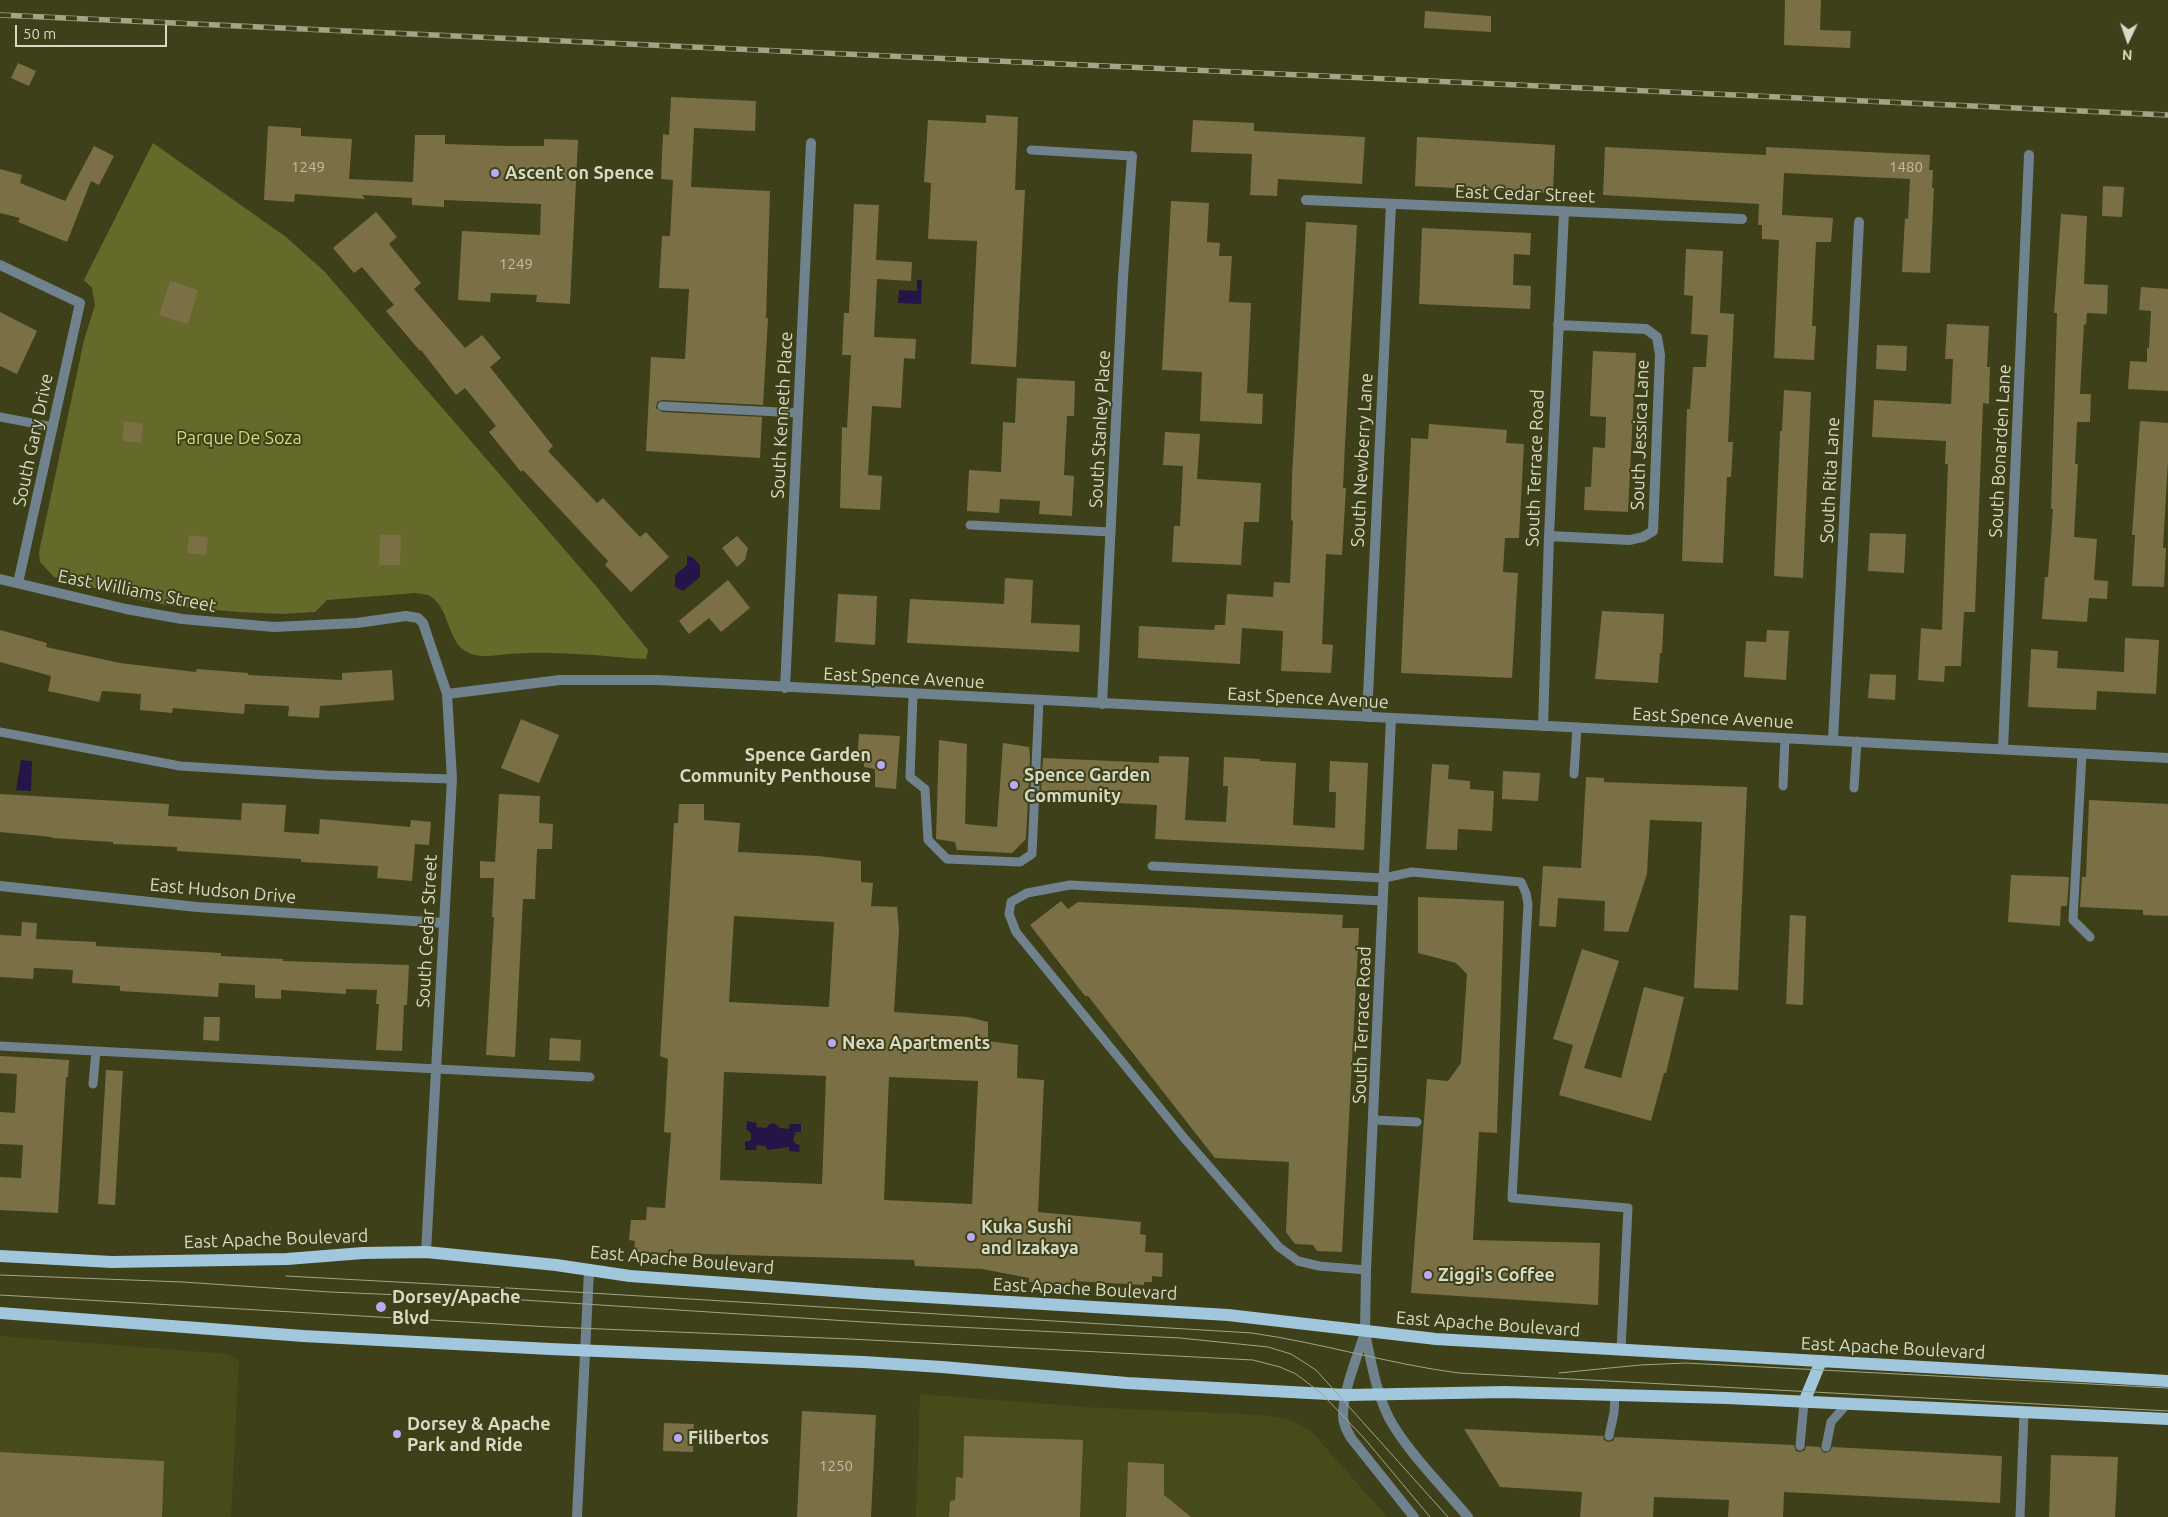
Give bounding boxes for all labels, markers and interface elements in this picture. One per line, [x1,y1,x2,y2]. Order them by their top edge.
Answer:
scale bar [18,15,170,47]
north arrow [2103,15,2153,65]
text: 50 m [23,25,56,42]
text: N [2122,47,2133,63]
house number: 1249 [291,158,325,176]
house number: 1480 [1889,158,1923,176]
place label: Ascent on Spence [505,162,654,184]
marker: Ascent on Spence [489,167,501,179]
street label: East Cedar Street [1455,181,1595,207]
house number: 1249 [499,255,533,273]
street label: South Kenneth Place [767,331,797,499]
street label: South Stanley Place [1085,349,1115,509]
street label: South Jessica Lane [1627,359,1653,511]
street label: South Bonarden Lane [1985,364,2015,538]
street label: South Gary Drive [8,372,58,508]
street label: South Newberry Lane [1347,372,1377,548]
street label: South Terrace Road [1521,389,1549,547]
street label: South Rita Lane [1816,416,1844,544]
park label: Parque De Soza [176,427,302,449]
street label: East Williams Street [56,565,218,617]
street label: East Spence Avenue [823,663,985,693]
street label: East Spence Avenue [1227,683,1389,713]
street label: East Spence Avenue [1632,703,1794,733]
place label: Spence Garden Community Penthouse [679,744,871,786]
marker: Spence Garden Community Penthouse [875,759,887,771]
place label: Spence Garden Community [1024,764,1150,806]
marker: Spence Garden Community [1008,779,1020,791]
street label: South Cedar Street [412,854,442,1008]
street label: East Hudson Drive [149,874,297,908]
street label: South Terrace Road [1348,946,1376,1104]
place label: Nexa Apartments [842,1032,990,1054]
marker: Nexa Apartments [826,1037,838,1049]
place label: Kuka Sushi and Izakaya [981,1216,1079,1258]
street label: East Apache Boulevard [183,1225,369,1253]
marker: Kuka Sushi and Izakaya [965,1231,977,1243]
street label: East Apache Boulevard [589,1241,775,1279]
place label: Ziggi's Coffee [1438,1264,1555,1286]
marker: Ziggi's Coffee [1422,1269,1434,1281]
street label: East Apache Boulevard [992,1273,1178,1305]
place label: Dorsey/Apache Blvd [392,1286,521,1328]
marker: Dorsey/Apache Blvd [374,1300,388,1314]
street label: East Apache Boulevard [1395,1307,1581,1341]
street label: East Apache Boulevard [1800,1332,1986,1364]
place label: Dorsey & Apache Park and Ride [407,1413,551,1456]
place label: Filibertos [688,1427,769,1449]
marker: Dorsey & Apache Park and Ride [391,1428,403,1440]
marker: Filibertos [672,1432,684,1444]
house number: 1250 [819,1457,853,1475]

